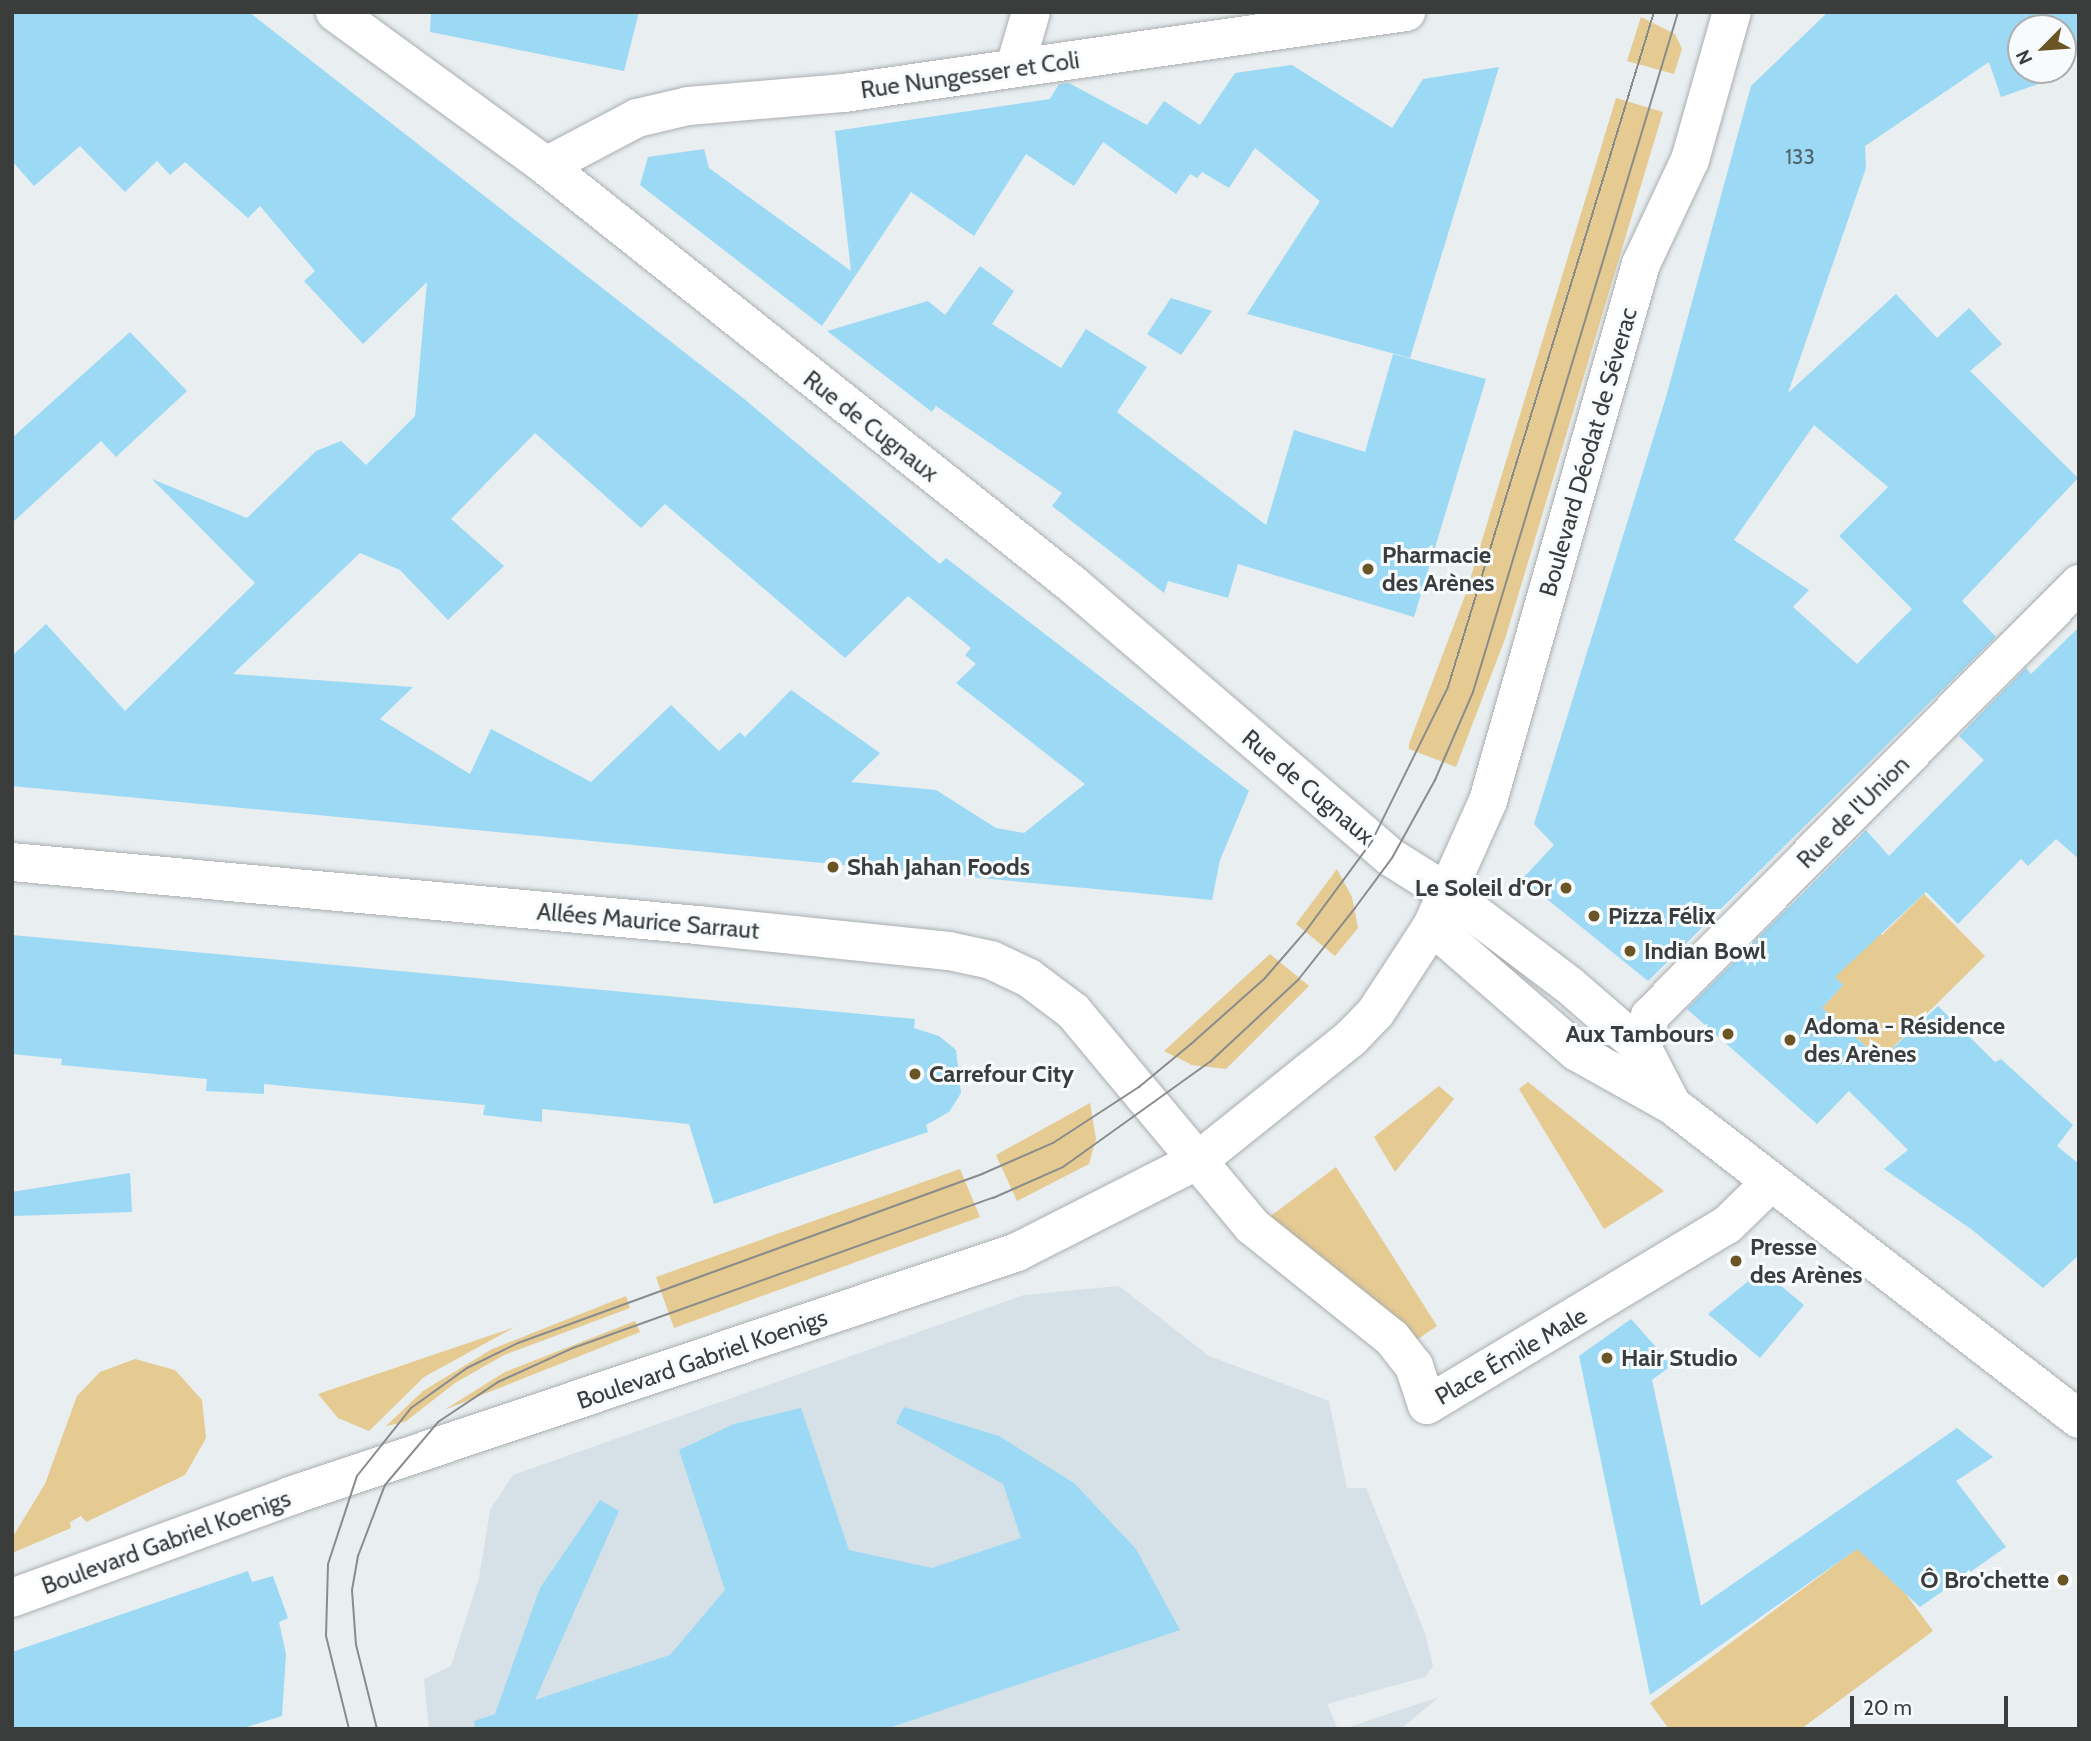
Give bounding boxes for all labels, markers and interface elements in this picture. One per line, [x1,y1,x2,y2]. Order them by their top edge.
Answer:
north arrow [2007,14,2077,84]
street label: Rue Nungesser et Coli [859,45,1081,105]
text: N [2011,46,2038,68]
house number: 133 [1785,144,1815,170]
street label: Boulevard Déodat de Séverac [1533,304,1643,600]
street label: Rue de Cugnaux [798,364,944,488]
place label: Pharmacie des Arènes [1382,541,1494,597]
marker: Pharmacie des Arènes [1360,561,1376,577]
street label: Rue de Cugnaux [1236,723,1380,851]
street label: Rue de l'Union [1791,750,1915,874]
place label: Shah Jahan Foods [847,853,1030,881]
marker: Shah Jahan Foods [825,859,841,875]
place label: Le Soleil d'Or [1415,874,1552,902]
marker: Le Soleil d'Or [1558,880,1574,896]
street label: Allées Maurice Sarraut [536,897,760,945]
place label: Pizza Félix [1608,902,1716,930]
marker: Pizza Félix [1586,908,1602,924]
place label: Indian Bowl [1644,937,1766,965]
marker: Indian Bowl [1622,943,1638,959]
place label: Adoma - Résidence des Arènes [1804,1012,2005,1068]
place label: Aux Tambours [1565,1020,1714,1048]
marker: Aux Tambours [1720,1026,1736,1042]
marker: Adoma - Résidence des Arènes [1782,1032,1798,1048]
place label: Carrefour City [929,1060,1074,1088]
marker: Carrefour City [907,1066,923,1082]
place label: Presse des Arènes [1750,1233,1862,1289]
marker: Presse des Arènes [1728,1253,1744,1269]
street label: Place Émile Male [1430,1301,1592,1411]
street label: Boulevard Gabriel Koenigs [573,1303,831,1415]
place label: Hair Studio [1621,1344,1738,1372]
marker: Hair Studio [1599,1350,1615,1366]
street label: Boulevard Gabriel Koenigs [38,1484,294,1600]
place label: Ô Bro'chette [1920,1566,2049,1594]
marker: Ô Bro'chette [2055,1572,2071,1588]
scale bar [1853,1682,2010,1726]
text: 20 m [1863,1695,1912,1720]

